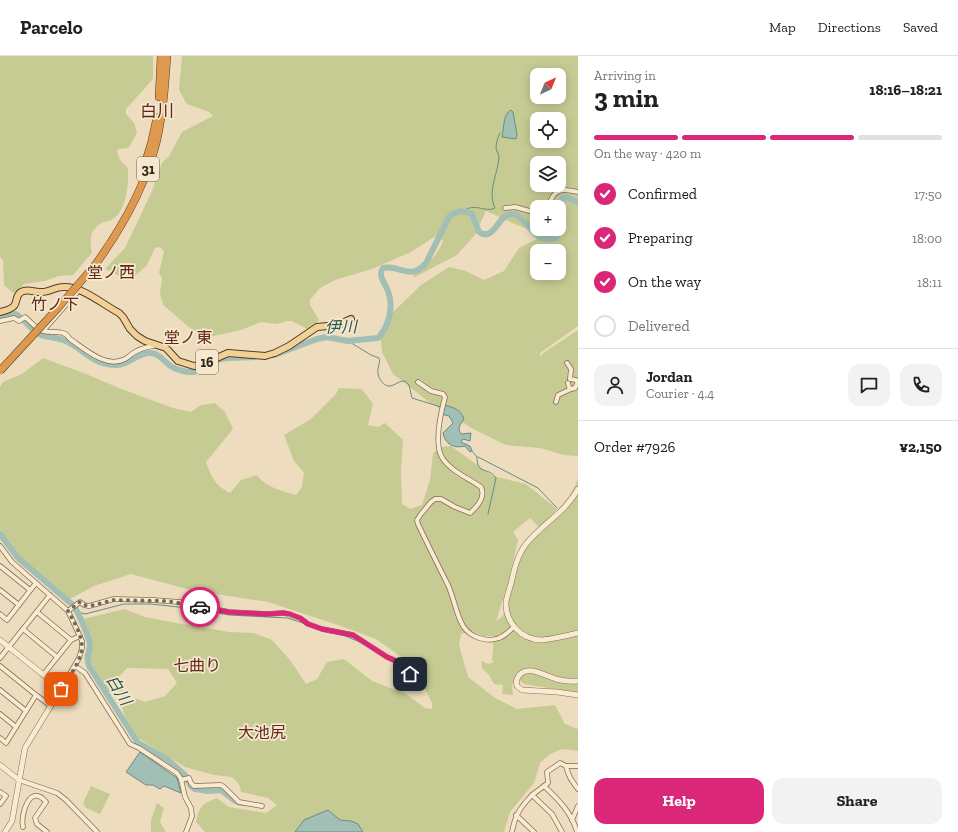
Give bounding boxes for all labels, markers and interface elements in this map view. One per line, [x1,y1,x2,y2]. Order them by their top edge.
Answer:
text: Parcelo [20,16,83,39]
text: Map [769,19,796,36]
text: Directions [818,19,881,36]
text: Saved [903,19,938,36]
north arrow [530,68,566,104]
map controls [530,68,566,280]
text: Arriving in [594,68,656,83]
text: 18:16–18:21 [869,81,942,99]
text: 3 min [594,82,659,114]
district label: 白川 [140,101,174,121]
button: locate [530,112,566,148]
text: On the way · 420 m [594,146,701,161]
button: layers [530,156,566,192]
road number: 31 [137,157,159,181]
icon: check [594,183,616,205]
text: Confirmed [628,185,697,203]
text: 17:50 [914,187,942,202]
button: + [530,200,566,236]
icon: check [594,227,616,249]
text: Preparing [628,229,693,247]
text: 18:00 [912,231,942,246]
button: − [530,244,566,280]
district label: 堂ノ西 [87,263,135,282]
icon: check [594,271,616,293]
text: On the way [628,273,701,291]
text: 18:11 [917,275,942,290]
district label: 竹ノ下 [31,295,79,314]
water label: 伊川 [325,317,359,337]
text: Delivered [628,317,690,335]
district label: 堂ノ東 [164,328,212,347]
road number: 16 [196,350,218,374]
button: person [594,364,636,406]
button: chat [848,364,890,406]
button: phone [900,364,942,406]
text: Jordan [646,368,692,386]
text: Courier · 4.4 [646,386,714,401]
text: Order #7926 [594,438,676,456]
text: ¥2,150 [899,438,942,456]
courier [180,587,220,627]
icon: car [189,596,211,618]
district label: 七曲り [173,656,221,675]
pin [393,657,427,691]
icon: home [399,663,421,685]
water label: 白川 [102,671,137,710]
pin [44,672,78,706]
icon: bag [50,678,72,700]
district label: 大池尻 [238,723,286,742]
button: Help [594,778,764,824]
button: Share [772,778,942,824]

